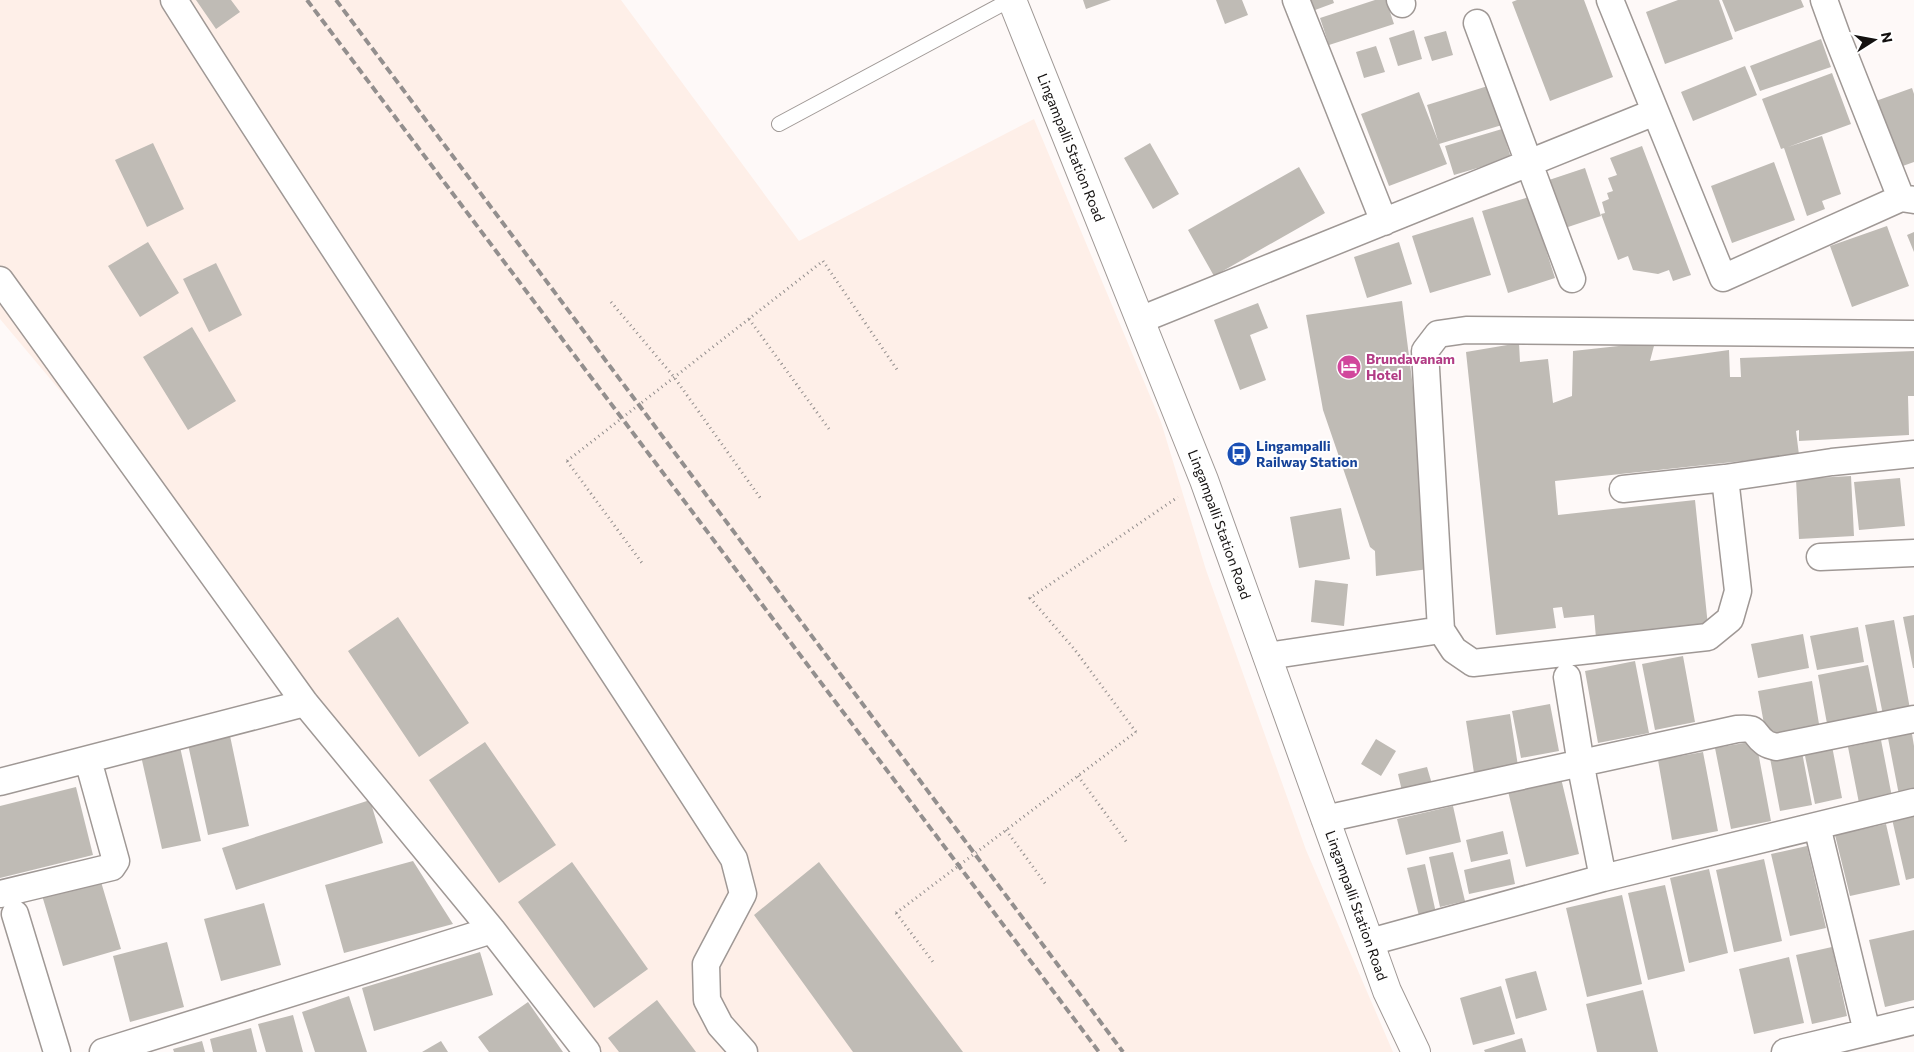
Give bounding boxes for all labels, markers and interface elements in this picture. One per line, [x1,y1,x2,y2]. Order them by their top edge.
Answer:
north arrow [1849,15,1899,65]
text: N [1878,31,1897,44]
street label: Lingampalli Station Road [1034,71,1109,224]
place label: Brundavanam Hotel [1366,350,1455,383]
hotel icon: Brundavanam Hotel [1336,354,1362,380]
place label: Lingampalli Railway Station [1256,437,1358,470]
bus stop icon: Lingampalli Railway Station [1226,441,1252,467]
street label: Lingampalli Station Road [1185,447,1255,601]
street label: Lingampalli Station Road [1322,828,1392,983]

